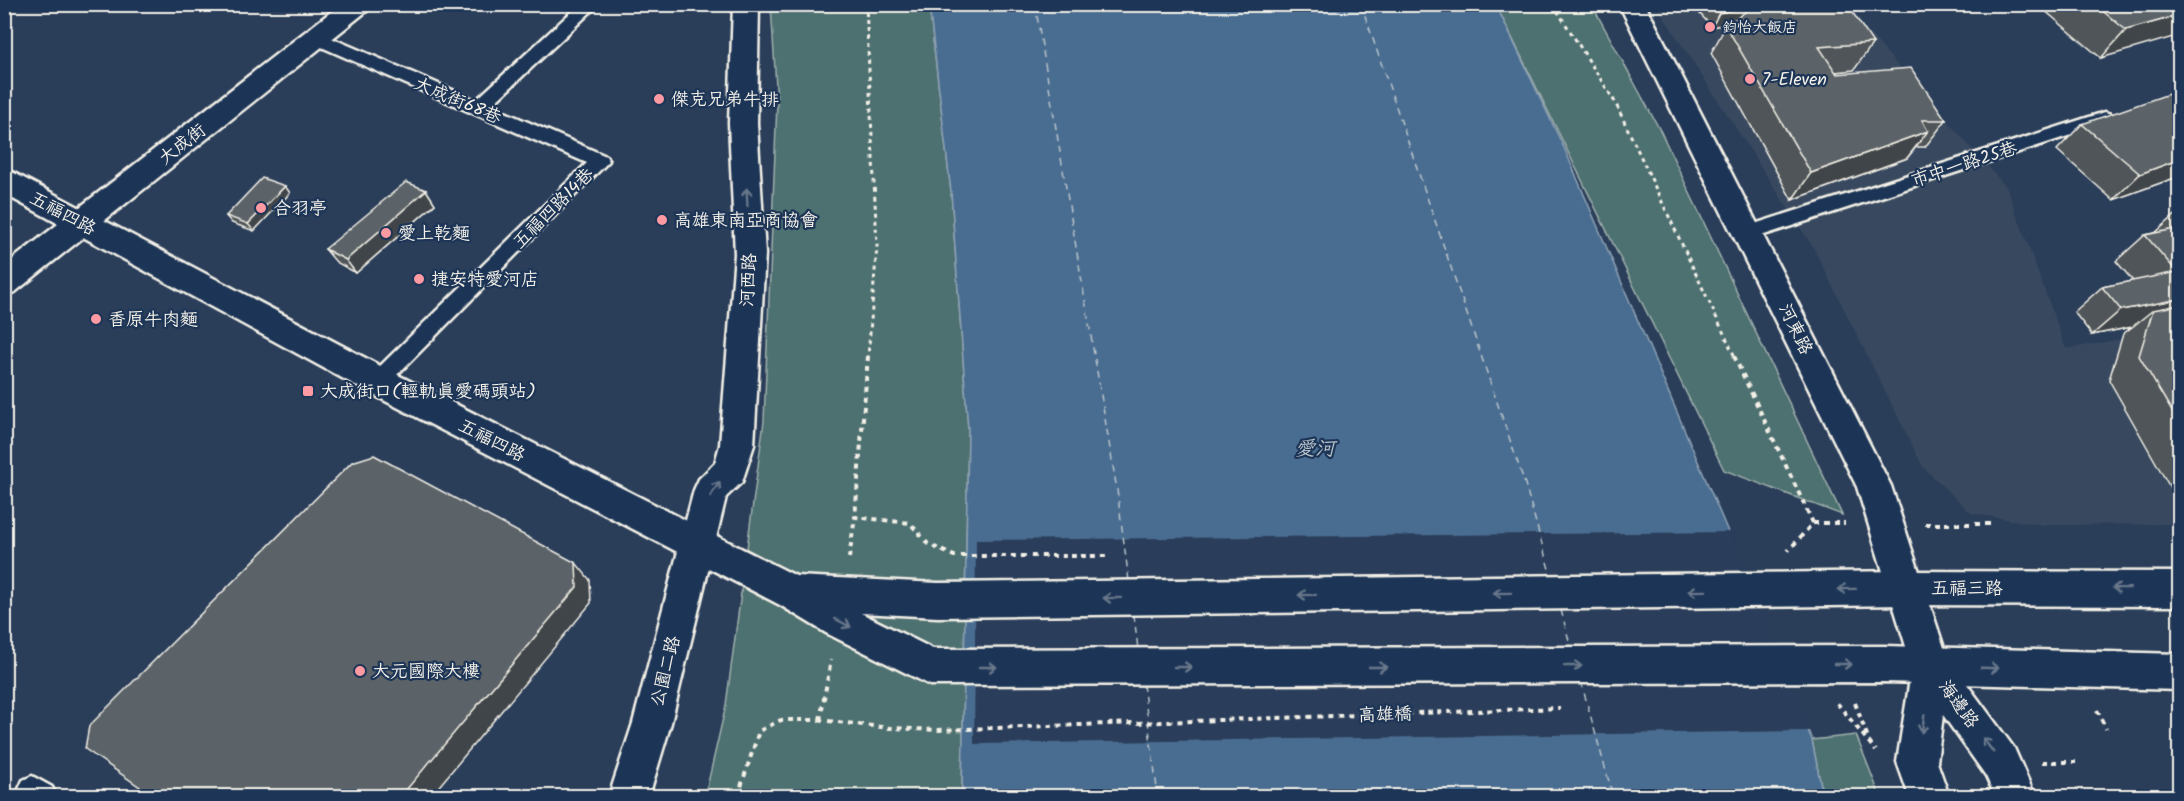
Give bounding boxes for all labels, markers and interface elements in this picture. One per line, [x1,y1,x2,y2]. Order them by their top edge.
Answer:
place label: 鈞怡大飯店 [1722,16,1797,40]
marker: 鈞怡大飯店 [1703,20,1717,34]
place label: 7-Eleven [1762,66,1827,95]
street label: 大成街68巷 [409,70,506,133]
marker: 7-Eleven [1743,72,1757,86]
place label: 傑克兄弟牛排 [671,86,779,115]
marker: 傑克兄弟牛排 [652,92,666,106]
street label: 大成街 [153,117,213,173]
street label: 市中一路25巷 [1908,135,2021,196]
street label: 五福四路14巷 [506,161,602,257]
street label: 五福四路 [24,185,101,244]
one-way arrow [742,187,753,207]
place label: 合羽亭 [273,195,327,224]
marker: 合羽亭 [254,201,268,215]
place label: 高雄東南亞商協會 [674,207,818,236]
marker: 高雄東南亞商協會 [655,213,669,227]
place label: 愛上乾麵 [398,220,470,249]
marker: 愛上乾麵 [379,226,393,240]
street label: 河西路 [734,252,765,308]
place label: 捷安特愛河店 [431,266,539,295]
marker: 捷安特愛河店 [412,272,426,286]
street label: 河東路 [1770,299,1820,360]
place label: 香原牛肉麵 [108,306,198,335]
marker: 香原牛肉麵 [89,312,103,326]
place label: 大成街口(輕軌真愛碼頭站) [320,378,536,407]
marker: 大成街口(輕軌真愛碼頭站) [301,384,315,398]
street label: 五福四路 [453,412,530,471]
water label: 愛河 [1295,434,1338,466]
one-way arrow [708,481,721,498]
street label: 五福三路 [1931,575,2003,604]
one-way arrow [2112,582,2132,593]
one-way arrow [1838,583,1858,595]
one-way arrow [1688,585,1707,596]
one-way arrow [1493,587,1513,599]
one-way arrow [1298,589,1318,601]
one-way arrow [1103,592,1123,604]
one-way arrow [833,618,851,629]
street label: 公園二路 [644,633,689,710]
place label: 大元國際大樓 [372,658,480,687]
one-way arrow [1833,658,1853,670]
one-way arrow [1563,660,1583,672]
one-way arrow [978,661,998,673]
one-way arrow [1173,661,1193,673]
one-way arrow [1368,661,1388,673]
one-way arrow [1979,662,1999,674]
marker: 大元國際大樓 [353,664,367,678]
street label: 海邊路 [1930,675,1985,735]
street label: 高雄橋 [1358,700,1413,731]
one-way arrow [1917,713,1928,733]
one-way arrow [1982,737,1994,753]

